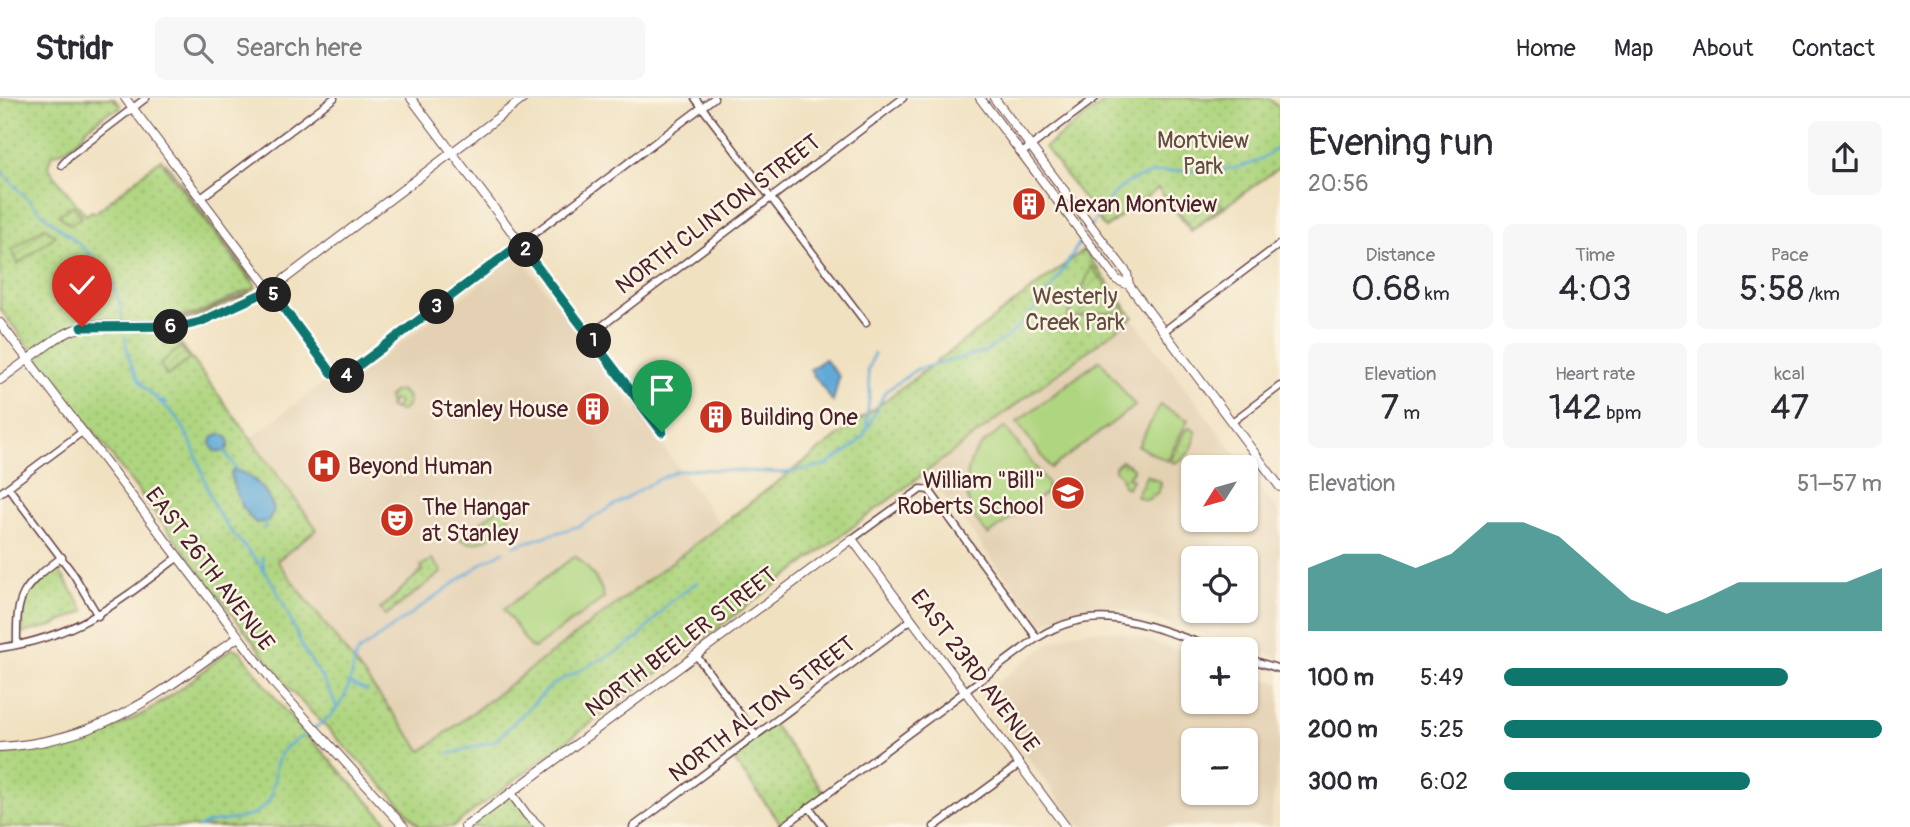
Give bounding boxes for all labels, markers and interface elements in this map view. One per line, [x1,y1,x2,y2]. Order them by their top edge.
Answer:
search box [155,17,645,80]
text: Stridr [35,28,113,69]
icon: search [179,29,217,67]
text: Search here [235,32,362,64]
text: Home [1515,34,1576,63]
text: Map [1614,34,1654,63]
text: About [1692,34,1754,63]
text: Contact [1792,34,1875,63]
text: Evening run [1308,119,1494,167]
button: share [1808,121,1882,195]
park label: Montview Park [1157,126,1249,181]
street label: NORTH CLINTON STREET [610,127,826,301]
text: 20:56 [1308,169,1369,198]
building icon: Alexan Montview [1010,185,1048,223]
place label: Alexan Montview [1054,190,1218,219]
pin: 2 [508,232,544,268]
text: 2 [520,237,531,261]
text: Distance [1366,243,1435,267]
text: Time [1575,243,1615,267]
text: Pace [1771,243,1808,267]
pin [52,255,112,327]
icon: check [63,266,101,304]
text: 0.68 [1351,267,1421,311]
text: 4:03 [1558,267,1632,311]
text: 5:58 [1739,267,1804,311]
pin: 5 [256,278,292,312]
text: 5 [268,282,279,306]
park label: Westerly Creek Park [1025,282,1125,337]
text: km [1421,282,1450,306]
text: /km [1804,282,1840,306]
pin: 3 [420,290,454,325]
text: 3 [431,294,442,318]
pin: 6 [154,310,188,344]
text: 6 [165,314,176,338]
pin: 1 [576,324,612,358]
text: 1 [590,328,597,352]
pin: 4 [330,358,364,394]
pin [632,360,692,432]
text: Elevation [1364,362,1437,386]
text: Heart rate [1555,362,1635,386]
text: kcal [1774,362,1805,386]
text: 4 [341,363,352,387]
icon: arrive [643,371,681,409]
text: 7 [1381,386,1399,430]
text: 142 [1549,386,1602,430]
text: 47 [1770,386,1809,430]
building icon: Stanley House [574,390,612,428]
place label: Stanley House [431,395,569,424]
building icon: Building One [697,398,735,436]
text: m [1399,401,1420,425]
text: bpm [1602,401,1641,425]
place label: Building One [740,403,858,432]
hospital icon: Beyond Human [305,447,343,485]
place label: Beyond Human [348,452,492,481]
north arrow [1181,455,1258,532]
map controls [1181,455,1258,805]
place label: William "Bill" Roberts School [897,466,1044,521]
text: Elevation [1308,469,1396,498]
text: 51–57 m [1797,469,1882,498]
school or university icon: William "Bill" Roberts School [1049,474,1087,512]
street label: EAST 26TH AVENUE [139,481,281,657]
place label: The Hangar at Stanley [422,493,530,548]
theatre icon: The Hangar at Stanley [378,501,416,539]
button: locate [1181,546,1258,623]
street label: NORTH BEELER STREET [580,560,783,723]
street label: EAST 23RD AVENUE [904,584,1046,758]
street label: NORTH ALTON STREET [663,629,861,789]
button: + [1181,637,1258,714]
text: 100 m [1308,663,1374,692]
text: 5:49 [1420,663,1464,692]
text: 200 m [1308,715,1378,744]
text: 5:25 [1420,715,1464,744]
button: − [1181,728,1258,805]
text: 300 m [1308,767,1378,796]
text: 6:02 [1420,767,1468,796]

